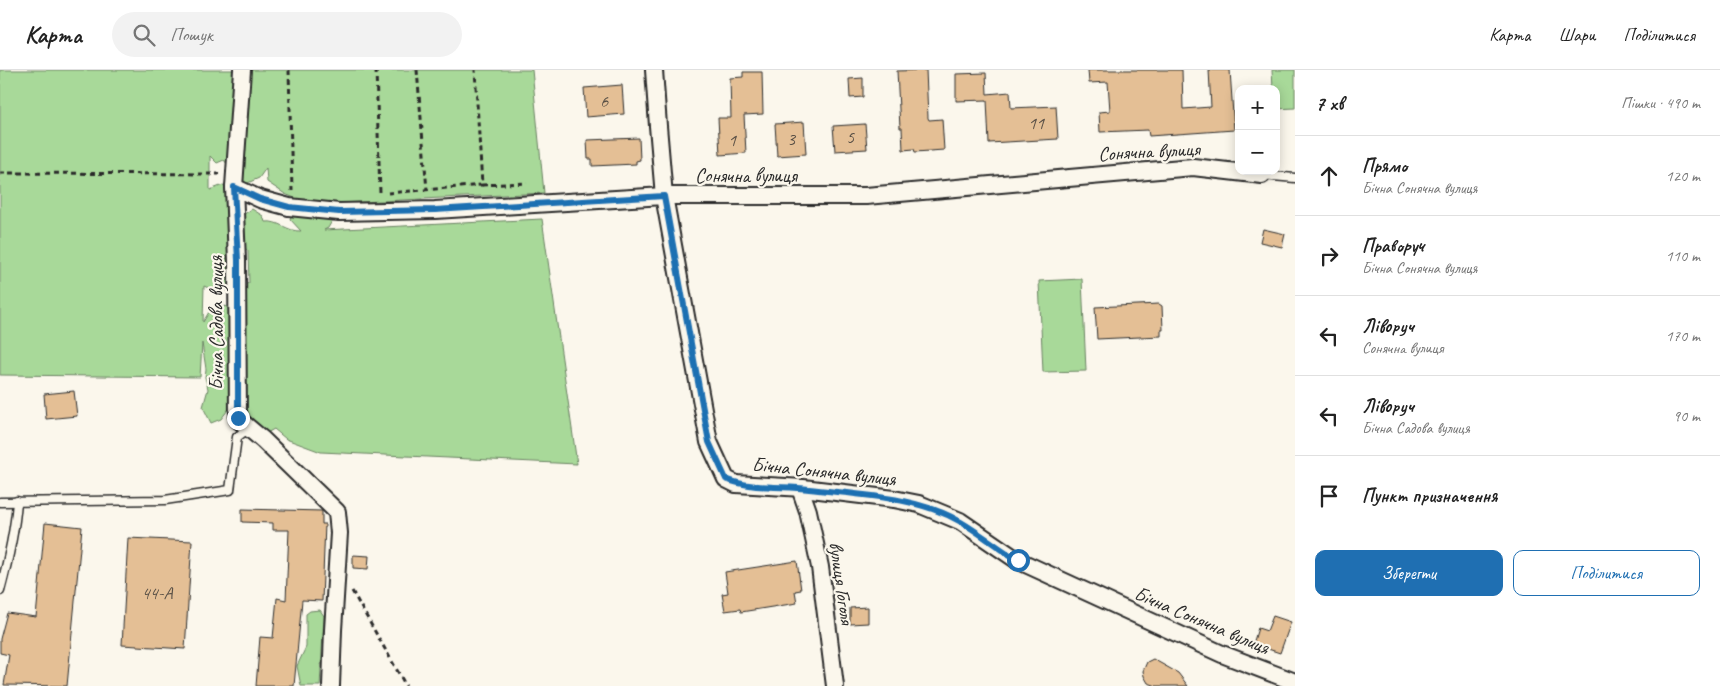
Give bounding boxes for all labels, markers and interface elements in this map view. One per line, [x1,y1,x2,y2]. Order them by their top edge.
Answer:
search box [112,12,462,57]
text: Карта [25,20,82,50]
icon: search [130,21,158,49]
text: Пошук [170,23,213,47]
text: Карта [1489,24,1530,46]
text: Шари [1558,24,1595,46]
text: Поділитися [1623,24,1695,46]
map controls [1235,85,1280,175]
button: + [1235,85,1280,130]
house number: 6 [600,90,609,112]
text: 7 хв [1315,90,1344,116]
text: Пішки · 490 m [1621,93,1700,113]
house number: 11 [1028,112,1045,134]
house number: 5 [846,126,855,148]
house number: 3 [787,128,797,150]
house number: 1 [728,129,737,151]
button: − [1235,130,1280,175]
street label: Сонячна вулиця [1098,136,1203,167]
text: Прямо [1362,154,1407,178]
icon: ahead [1315,162,1343,190]
street label: Сонячна вулиця [695,163,799,188]
text: 120 m [1666,166,1700,186]
text: Бічна Сонячна вулиця [1362,178,1477,198]
text: Праворуч [1362,234,1424,258]
icon: right [1315,242,1343,270]
text: 110 m [1666,246,1700,266]
street label: Бічна Садова вулиця [204,255,229,390]
text: Бічна Сонячна вулиця [1362,258,1477,278]
text: Ліворуч [1362,314,1414,338]
icon: left [1315,322,1343,350]
text: 170 m [1666,326,1700,346]
text: Сонячна вулиця [1362,338,1443,358]
text: Ліворуч [1362,394,1414,418]
icon: left [1315,402,1343,430]
text: 90 m [1673,406,1700,426]
route end [227,407,250,430]
text: Бічна Садова вулиця [1362,418,1470,438]
street label: Бічна Сонячна вулиця [751,452,898,492]
icon: arrive [1315,482,1343,510]
text: Пункт призначення [1362,484,1497,508]
street label: вулиця Гоголя [823,540,860,628]
route start [1007,549,1030,572]
button: Зберегти [1315,550,1503,596]
button: Поділитися [1513,550,1700,596]
street label: Бічна Сонячна вулиця [1131,581,1274,660]
house number: 44-А [141,582,174,604]

